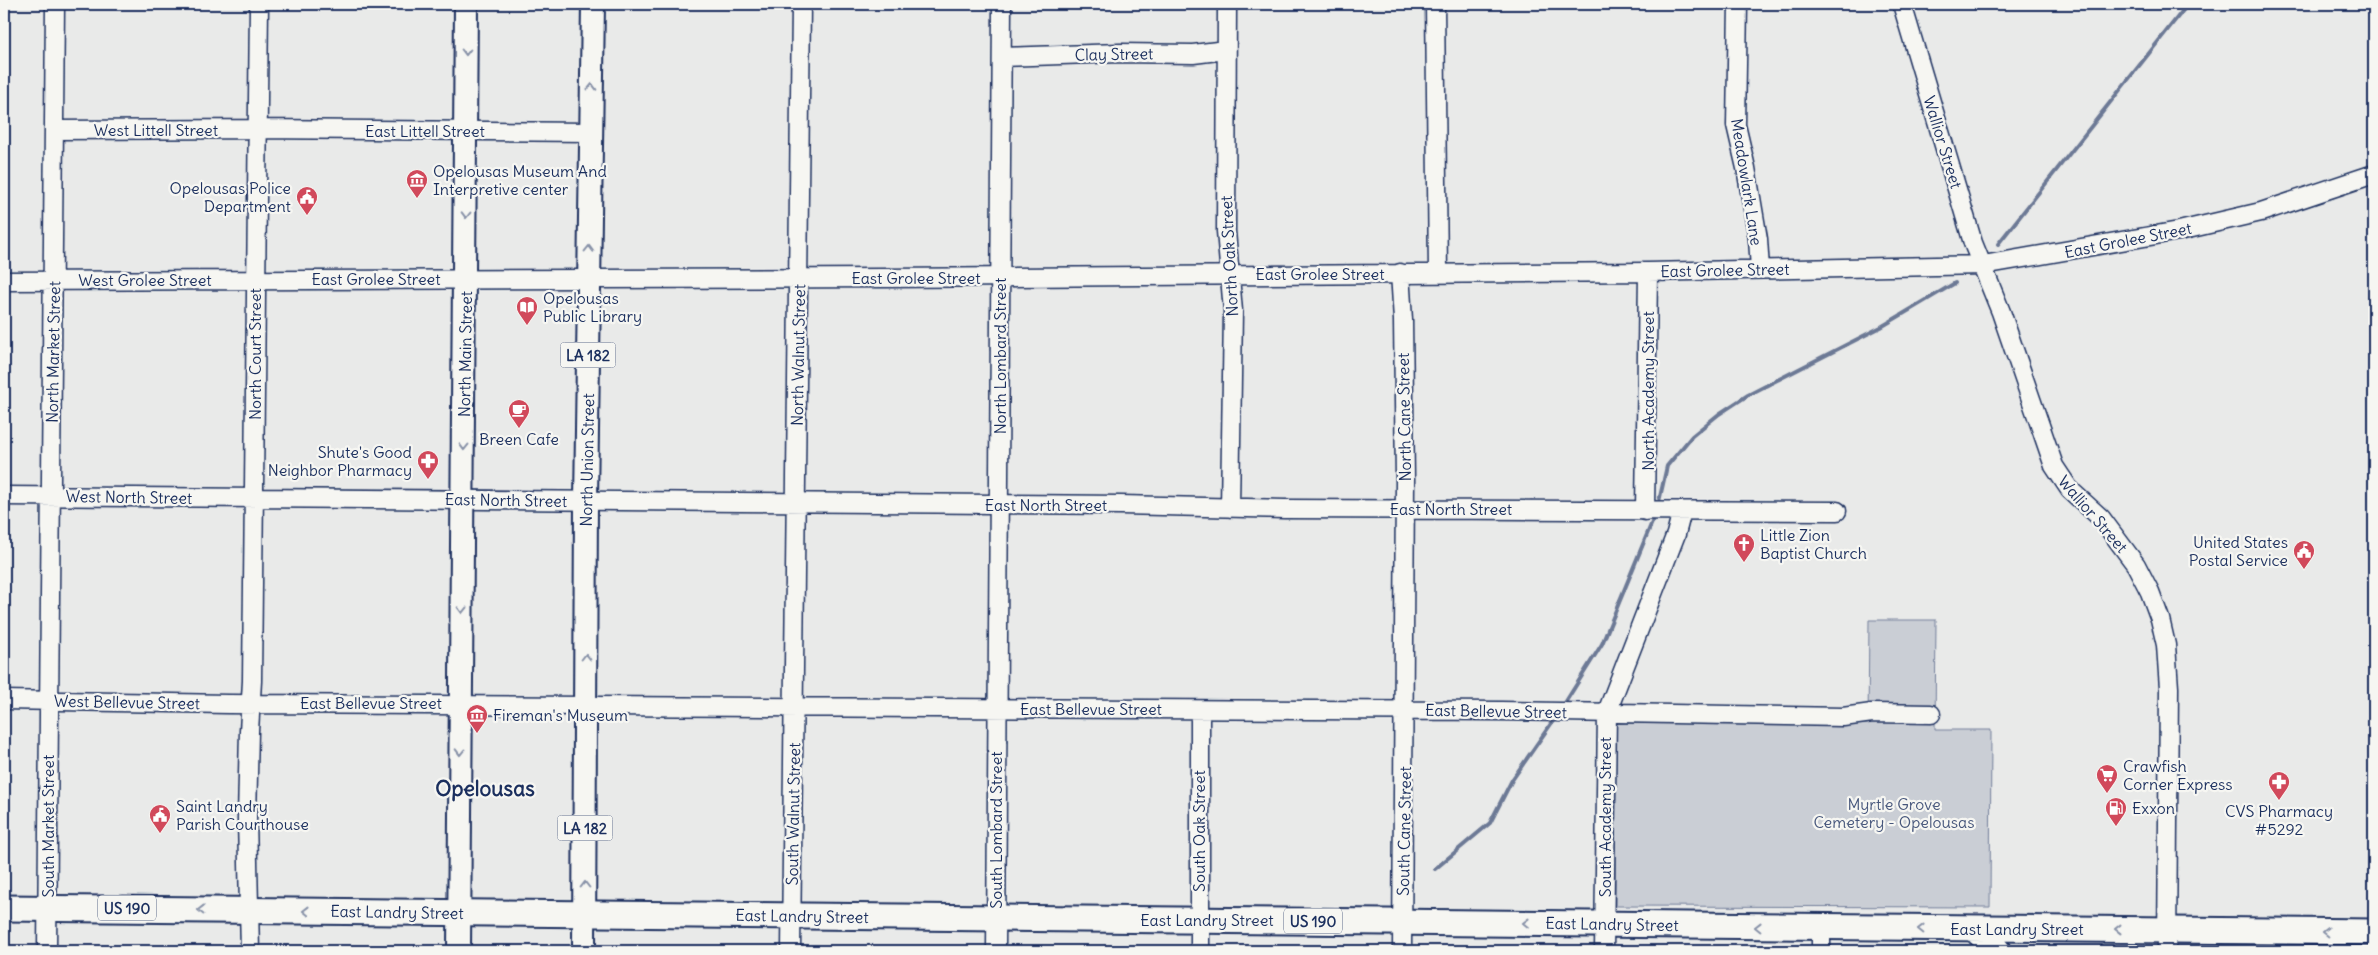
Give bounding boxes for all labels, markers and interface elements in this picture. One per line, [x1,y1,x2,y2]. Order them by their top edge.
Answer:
street label: Clay Street [1074,43,1154,65]
one-way arrow [461,49,471,57]
one-way arrow [587,83,597,90]
street label: Wallior Street [1919,93,1967,191]
street label: Meadowlark Lane [1727,117,1767,247]
street label: West Littell Street [94,120,219,140]
street label: East Littell Street [365,121,486,141]
place label: Opelousas Museum And Interpretive center [433,161,607,199]
museum icon: Opelousas Museum And Interpretive center [405,168,429,199]
place label: Opelousas Police Department [170,178,292,216]
public building icon: Opelousas Police Department [295,185,319,216]
street label: North Oak Street [1216,194,1242,317]
one-way arrow [461,212,471,219]
street label: East Grolee Street [2063,218,2194,262]
one-way arrow [584,245,594,253]
street label: East Grolee Street [1660,259,1790,281]
street label: East Grolee Street [1255,264,1385,284]
street label: East Grolee Street [851,268,981,288]
street label: East Grolee Street [311,269,441,289]
street label: West Grolee Street [78,270,212,290]
street label: North Lombard Street [990,277,1010,434]
street label: North Market Street [42,280,64,423]
street label: North Walnut Street [787,283,809,426]
street label: North Court Street [245,287,265,420]
place label: Opelousas Public Library [543,288,642,326]
street label: North Main Street [454,290,476,417]
library icon: Opelousas Public Library [515,295,539,326]
street label: North Academy Street [1638,311,1658,471]
road number: LA 182 [560,342,616,368]
street label: North Cane Street [1393,352,1415,482]
street label: North Union Street [576,393,598,527]
cafe icon: Breen Cafe [507,398,531,429]
place label: Breen Cafe [479,429,559,449]
place label: Shute's Good Neighbor Pharmacy [268,442,412,480]
one-way arrow [459,444,469,452]
pharmacy icon: Shute's Good Neighbor Pharmacy [416,449,440,480]
street label: Wallior Street [2054,471,2132,557]
street label: West North Street [66,486,193,508]
street label: East North Street [445,489,568,511]
street label: East North Street [985,495,1108,515]
street label: East North Street [1390,499,1513,519]
place label: Little Zion Baptist Church [1760,525,1867,563]
church icon: Little Zion Baptist Church [1732,532,1756,563]
place label: United States Postal Service [2189,532,2288,570]
public building icon: United States Postal Service [2292,539,2316,570]
one-way arrow [457,606,467,614]
one-way arrow [581,653,591,660]
street label: West Bellevue Street [54,691,201,713]
street label: East Bellevue Street [300,693,443,713]
street label: East Bellevue Street [1020,699,1163,719]
street label: East Bellevue Street [1425,700,1568,722]
museum icon: Fireman's Museum [465,703,489,734]
place label: Fireman's Museum [493,705,628,725]
street label: South Academy Street [1595,736,1615,897]
street label: South Walnut Street [782,742,804,886]
one-way arrow [455,749,465,757]
street label: South Lombard Street [986,751,1006,909]
street label: South Market Street [38,754,58,897]
place label: Crawfish Corner Express [2123,756,2233,794]
supermarket icon: Crawfish Corner Express [2095,763,2119,794]
street label: South Cane Street [1393,765,1415,896]
street label: South Oak Street [1189,769,1209,892]
pharmacy icon: CVS Pharmacy #5292 [2267,770,2291,801]
district label: Opelousas [435,775,535,802]
park label: Myrtle Grove Cemetery - Opelousas [1813,794,1975,832]
place label: Saint Landry Parish Courthouse [176,796,309,834]
fuel station icon: Exxon [2104,796,2128,827]
place label: Exxon [2132,798,2175,818]
place label: CVS Pharmacy #5292 [2225,801,2333,839]
public building icon: Saint Landry Parish Courthouse [148,803,172,834]
road number: LA 182 [558,816,612,840]
one-way arrow [579,881,590,889]
road number: US 190 [98,896,156,920]
street label: East Landry Street [330,901,464,923]
one-way arrow [197,905,204,915]
street label: East Landry Street [735,905,869,927]
one-way arrow [302,906,310,916]
road number: US 190 [1284,908,1342,934]
street label: East Landry Street [1140,910,1274,930]
street label: East Landry Street [1545,913,1679,935]
one-way arrow [1521,918,1529,928]
street label: East Landry Street [1950,919,2084,939]
one-way arrow [1754,922,1762,932]
one-way arrow [1916,923,1924,934]
one-way arrow [2114,924,2122,934]
one-way arrow [2321,927,2329,937]

